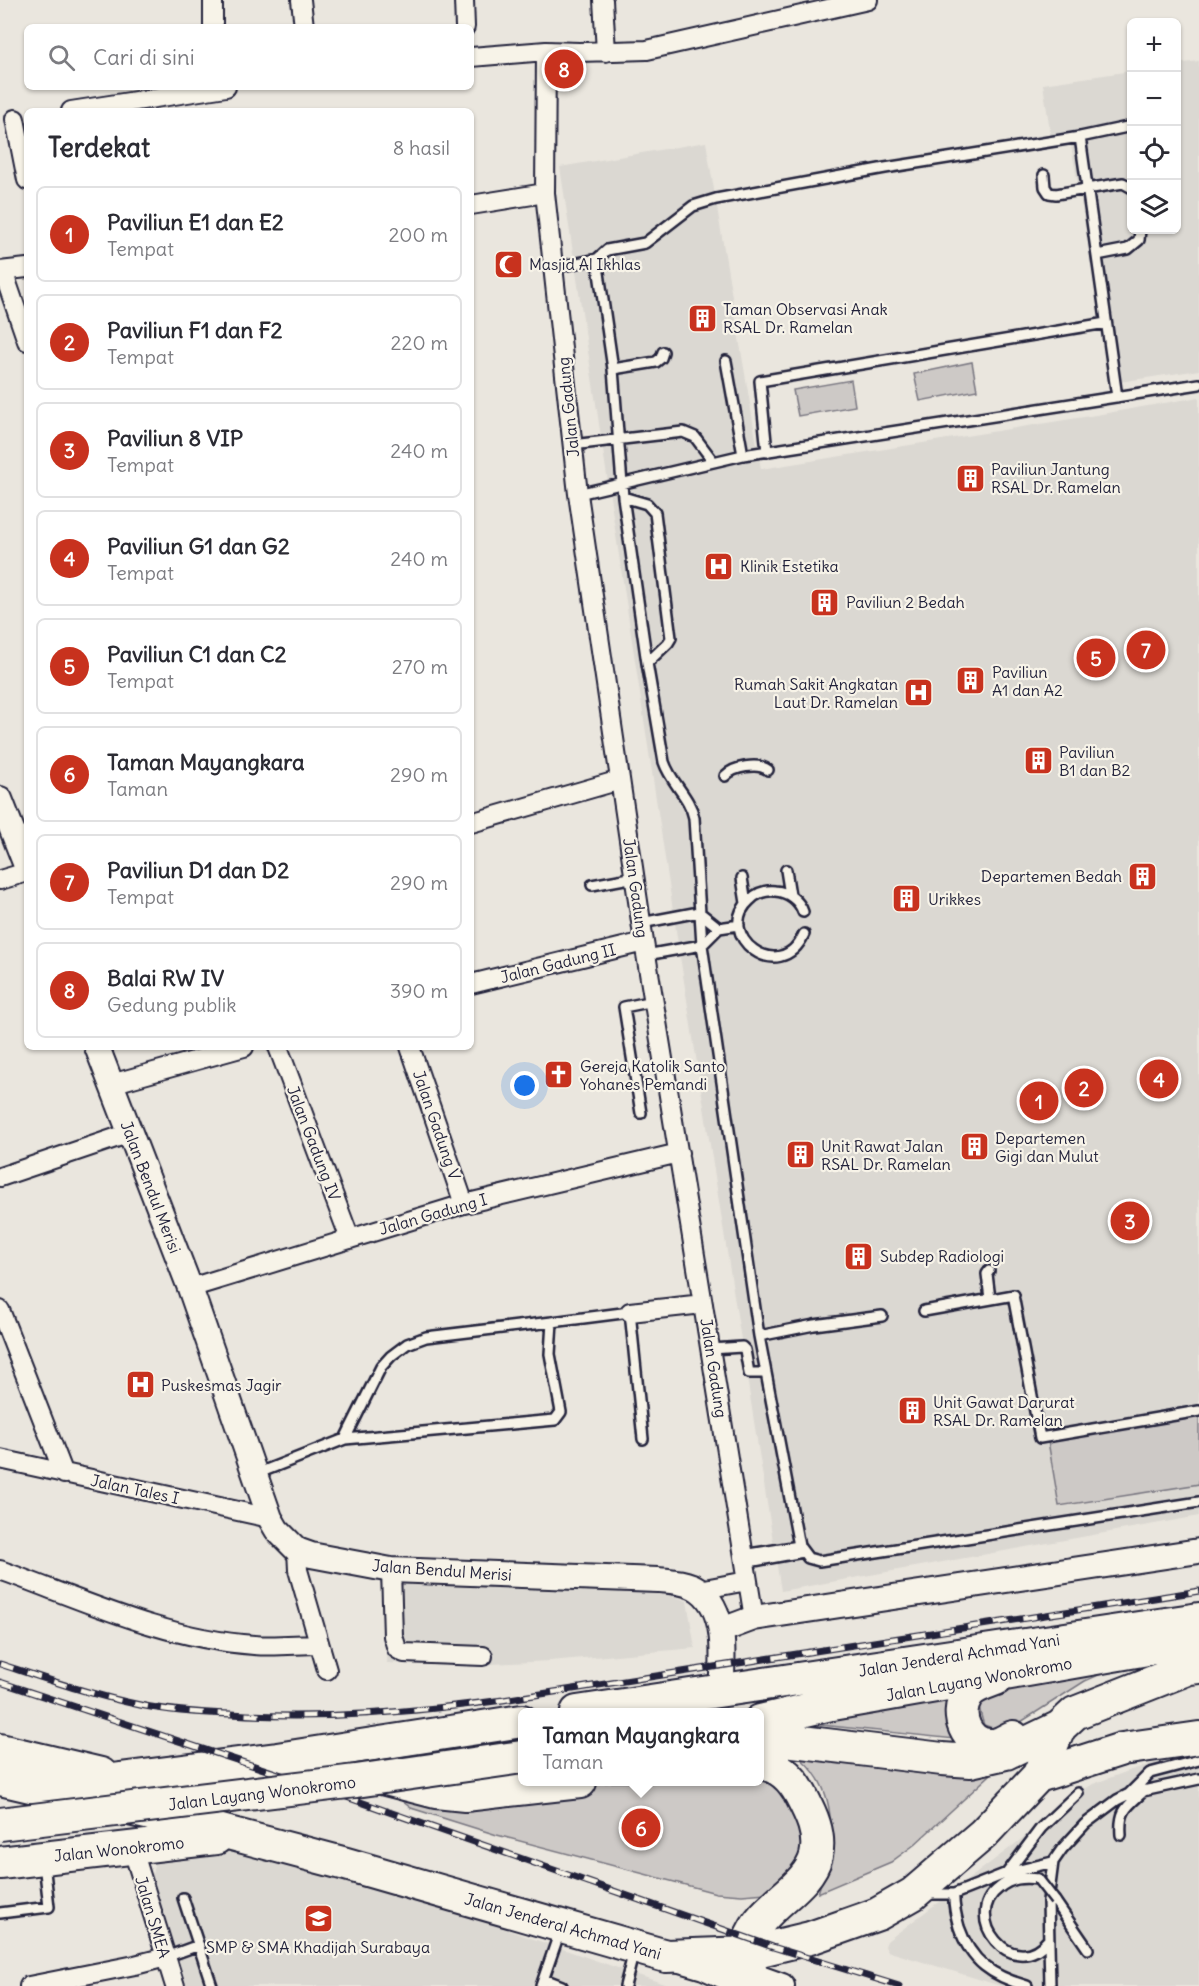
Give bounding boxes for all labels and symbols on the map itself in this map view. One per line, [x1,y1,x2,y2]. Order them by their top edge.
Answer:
pin: 8 [544,46,584,92]
mosque icon: Masjid Al Ikhlas [492,248,524,280]
place label: Masjid Al Ikhlas [529,254,641,274]
place label: Taman Observasi Anak RSAL Dr. Ramelan [723,299,888,337]
building icon: Taman Observasi Anak RSAL Dr. Ramelan [686,302,718,334]
street label: Jalan Gadung [553,356,583,458]
place label: Paviliun Jantung RSAL Dr. Ramelan [991,459,1121,497]
building icon: Paviliun Jantung RSAL Dr. Ramelan [954,462,986,494]
hospital icon: Klinik Estetika [703,550,735,582]
place label: Klinik Estetika [740,556,839,576]
building icon: Paviliun 2 Bedah [809,586,841,618]
place label: Paviliun 2 Bedah [846,592,965,612]
pin: 7 [1126,628,1166,672]
pin: 5 [1076,636,1116,680]
place label: Paviliun A1 dan A2 [992,662,1063,700]
building icon: Paviliun A1 dan A2 [955,665,987,697]
place label: Rumah Sakit Angkatan Laut Dr. Ramelan [734,674,898,712]
hospital icon: Rumah Sakit Angkatan Laut Dr. Ramelan [903,677,935,709]
place label: Paviliun B1 dan B2 [1059,742,1131,780]
building icon: Paviliun B1 dan B2 [1022,745,1054,777]
street label: Jalan Gadung [619,837,653,939]
building icon: Departemen Bedah [1127,860,1159,892]
place label: Departemen Bedah [981,866,1122,886]
building icon: Urikkes [891,883,923,915]
place label: Urikkes [928,889,981,909]
street label: Jalan Gadung II [498,939,618,987]
place label: Gereja Katolik Santo Yohanes Pemandi [580,1056,725,1094]
pin: 4 [1140,1056,1178,1102]
church icon: Gereja Katolik Santo Yohanes Pemandi [543,1059,575,1091]
pin: 2 [1064,1066,1104,1110]
street label: Jalan Gadung V [409,1068,465,1182]
your location [510,1071,539,1100]
pin: 1 [1020,1078,1058,1124]
street label: Jalan Gadung IV [283,1083,345,1203]
street label: Jalan Bendul Merisi [117,1118,185,1256]
place label: Departemen Gigi dan Mulut [995,1128,1099,1166]
building icon: Departemen Gigi dan Mulut [958,1131,990,1163]
place label: Unit Rawat Jalan RSAL Dr. Ramelan [821,1136,951,1174]
building icon: Unit Rawat Jalan RSAL Dr. Ramelan [784,1139,816,1171]
street label: Jalan Gadung I [377,1189,489,1239]
pin: 3 [1110,1198,1150,1244]
building icon: Subdep Radiologi [843,1240,875,1272]
place label: Subdep Radiologi [880,1246,1004,1266]
street label: Jalan Gadung [696,1317,732,1419]
hospital icon: Puskesmas Jagir [124,1369,156,1401]
place label: Puskesmas Jagir [161,1375,282,1395]
place label: Unit Gawat Darurat RSAL Dr. Ramelan [933,1392,1075,1430]
building icon: Unit Gawat Darurat RSAL Dr. Ramelan [896,1395,928,1427]
street label: Jalan Tales I [89,1470,181,1508]
street label: Jalan Bendul Merisi [371,1555,513,1585]
street label: Jalan Jenderal Achmad Yani [857,1629,1061,1681]
street label: Jalan Layang Wonokromo [884,1653,1074,1705]
street label: Jalan Layang Wonokromo [167,1772,357,1814]
pin: 6 [622,1806,660,1850]
street label: Jalan Wonokromo [53,1832,185,1866]
street label: Jalan SMEA [131,1874,175,1960]
street label: Jalan Jenderal Achmad Yani [462,1888,664,1964]
school or university icon: SMP & SMA Khadijah Surabaya [302,1903,334,1935]
place label: SMP & SMA Khadijah Surabaya [206,1937,430,1957]

